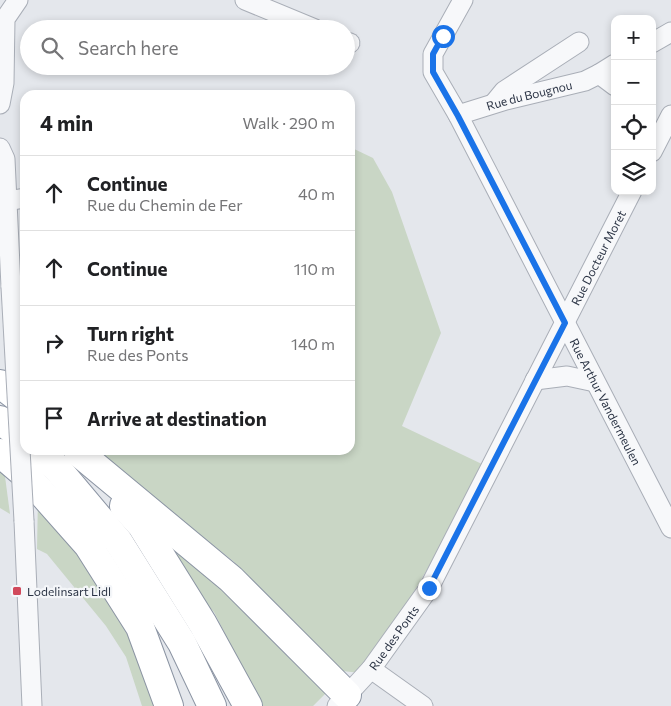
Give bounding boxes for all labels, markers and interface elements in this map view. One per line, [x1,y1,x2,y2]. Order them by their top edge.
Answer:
map controls [611,15,656,195]
button: + [611,15,656,60]
search box [20,20,355,75]
route start [432,25,455,48]
icon: search [38,34,66,62]
text: Search here [78,36,178,59]
button: − [611,60,656,105]
street label: Rue du Bougnou [484,77,574,113]
button: locate [611,105,656,150]
text: 4 min [40,110,93,135]
text: Walk · 290 m [243,113,335,132]
button: layers [611,150,656,195]
text: Continue [87,172,167,195]
icon: ahead [40,179,68,207]
text: 40 m [298,184,335,203]
text: Rue du Chemin de Fer [87,195,243,214]
street label: Rue Docteur Moret [568,208,628,307]
icon: ahead [40,254,68,282]
text: Continue [87,257,167,280]
text: 110 m [294,259,335,278]
text: Turn right [87,322,174,345]
icon: right [40,329,68,357]
text: 140 m [291,334,335,353]
street label: Rue Arthur Vandermeulen [567,336,644,467]
text: Rue des Ponts [87,345,188,364]
icon: arrive [40,404,68,432]
text: Arrive at destination [87,407,267,430]
route end [418,577,441,600]
place label: Lodelinsart Lidl [27,584,111,598]
marker: Lodelinsart Lidl [11,585,23,597]
street label: Rue des Ponts [366,602,421,673]

